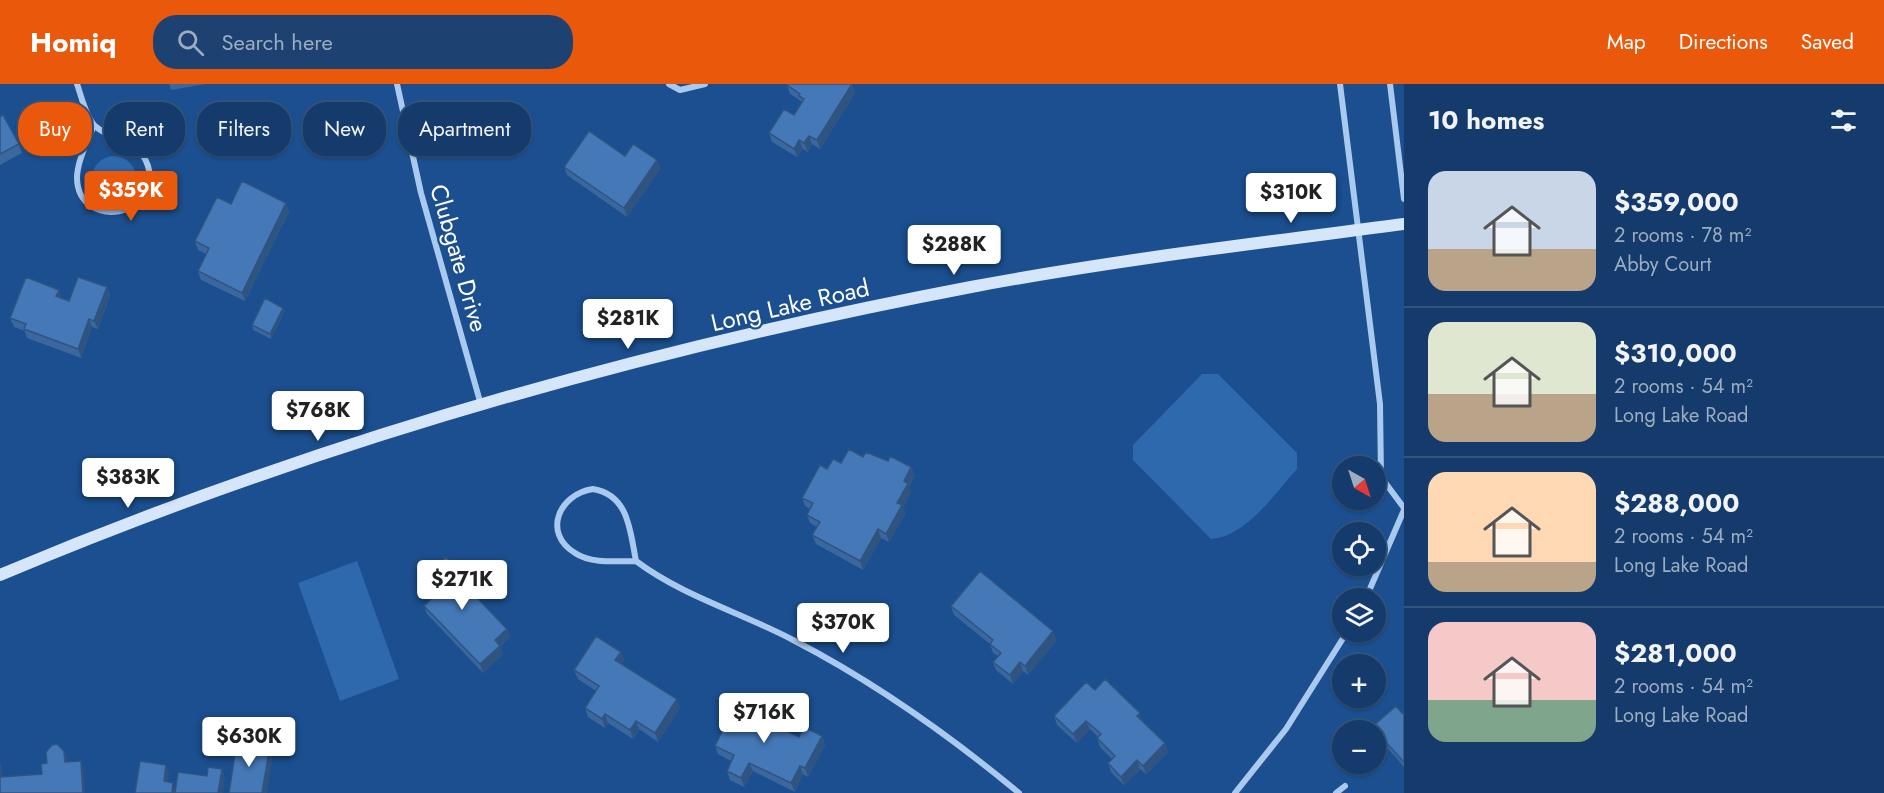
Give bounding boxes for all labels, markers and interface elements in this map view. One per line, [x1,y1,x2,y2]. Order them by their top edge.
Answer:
search box [153,15,573,69]
text: Homiq [30,22,117,63]
icon: search [174,26,207,59]
text: Search here [222,26,333,58]
text: Map [1607,27,1646,57]
text: Directions [1679,27,1768,57]
text: Saved [1801,27,1854,57]
text: 10 homes [1428,101,1544,139]
chip: Buy [18,102,92,156]
chip: Rent [104,102,185,156]
chip: Filters [197,102,291,156]
chip: New [303,102,386,156]
chip: Apartment [398,102,531,156]
icon: filters [1827,104,1860,137]
pin: $359K [89,171,173,222]
pin: $310K [1249,173,1333,224]
text: $359K [98,176,164,205]
text: $310K [1260,178,1322,207]
street label: Clubgate Drive [421,180,497,336]
text: $359,000 [1614,183,1739,221]
icon: home [1476,195,1548,267]
text: 2 rooms · 78 m² [1614,221,1751,250]
pin: $288K [912,225,996,276]
text: $288K [922,230,986,259]
text: Abby Court [1614,250,1711,279]
street label: Long Lake Road [707,270,873,340]
pin: $281K [586,299,670,350]
text: $281K [597,304,659,333]
text: $310,000 [1614,334,1737,372]
icon: home [1476,346,1548,418]
text: 2 rooms · 54 m² [1614,372,1753,401]
pin: $768K [276,391,360,442]
text: $768K [286,396,350,425]
text: Long Lake Road [1614,401,1748,430]
north arrow [1332,456,1386,510]
map controls [1332,456,1386,774]
pin: $383K [86,458,170,509]
text: $383K [96,463,160,492]
text: $288,000 [1614,484,1740,522]
icon: home [1476,496,1548,568]
button: locate [1332,522,1386,576]
text: 2 rooms · 54 m² [1614,522,1753,551]
text: Long Lake Road [1614,551,1748,580]
pin: $271K [420,560,504,611]
text: $271K [431,565,493,594]
button: layers [1332,588,1386,642]
pin: $370K [801,603,885,654]
text: $370K [811,608,875,637]
text: $281,000 [1614,634,1737,672]
icon: home [1476,646,1548,718]
button: + [1332,654,1386,708]
text: 2 rooms · 54 m² [1614,672,1753,701]
pin: $716K [722,693,806,744]
text: $716K [733,698,795,727]
text: Long Lake Road [1614,701,1748,730]
pin: $630K [207,717,291,768]
button: − [1332,720,1386,774]
text: $630K [216,722,282,751]

